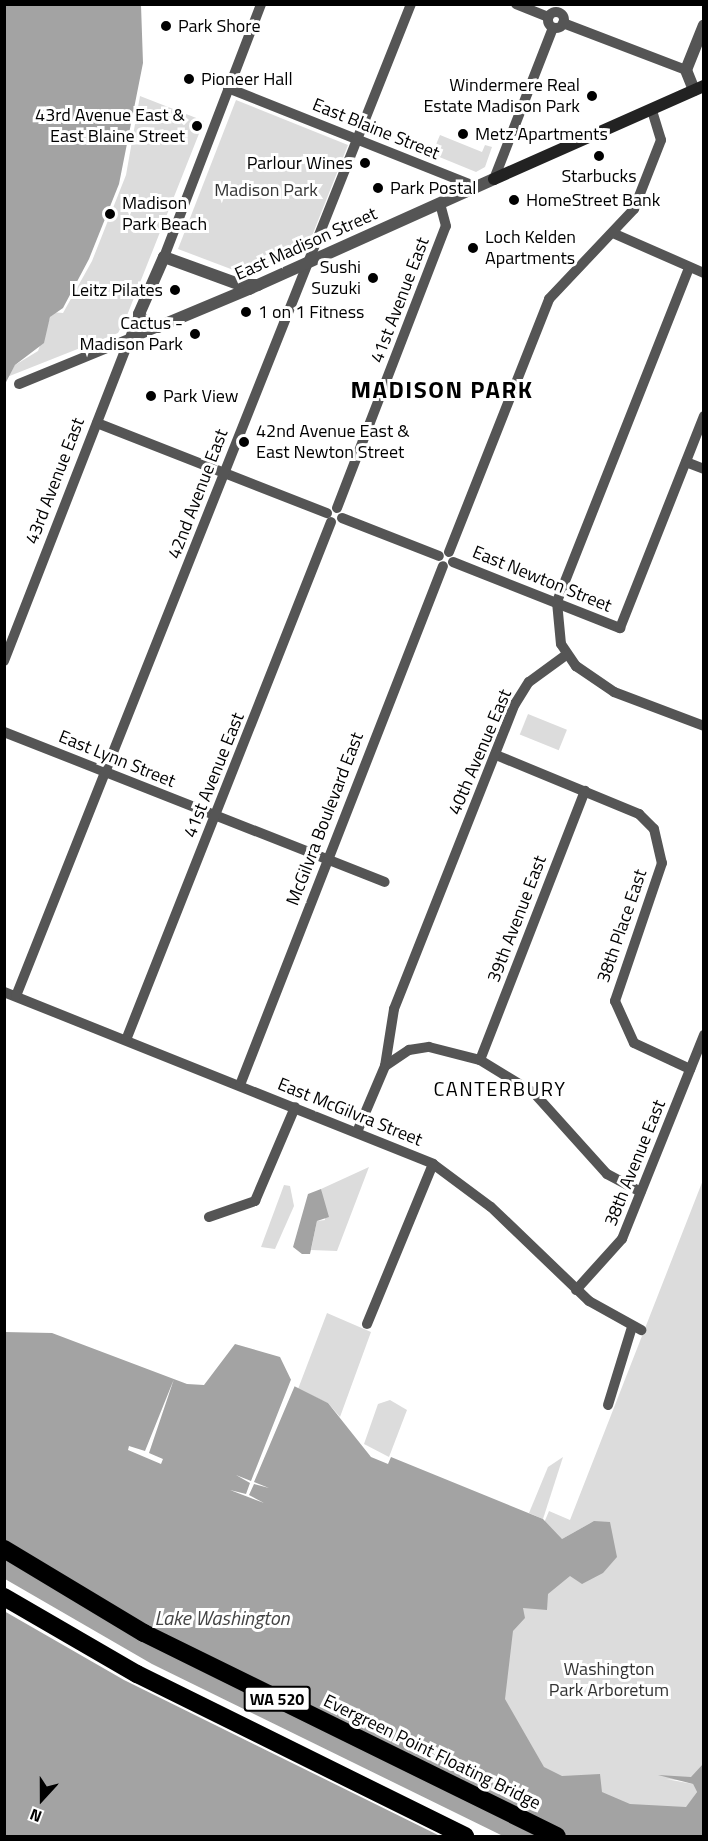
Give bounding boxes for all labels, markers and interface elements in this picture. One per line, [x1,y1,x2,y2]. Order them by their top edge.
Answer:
place label: Park Shore [178,15,260,37]
marker: Park Shore [159,19,173,33]
place label: Pioneer Hall [201,68,293,90]
marker: Pioneer Hall [182,72,196,86]
place label: Windermere Real Estate Madison Park [423,75,580,118]
marker: Windermere Real Estate Madison Park [585,89,599,103]
street label: East Blaine Street [309,94,443,164]
place label: 43rd Avenue East & East Blaine Street [35,105,185,148]
marker: 43rd Avenue East & East Blaine Street [190,119,204,133]
place label: Metz Apartments [475,123,608,145]
marker: Metz Apartments [456,127,470,141]
marker: Starbucks [592,149,606,163]
place label: Parlour Wines [247,152,353,174]
marker: Parlour Wines [358,156,372,170]
place label: Starbucks [561,165,637,187]
place label: Park Postal [390,177,476,199]
park label: Madison Park [214,179,318,201]
marker: Park Postal [371,181,385,195]
place label: HomeStreet Bank [526,189,660,211]
place label: Madison Park Beach [122,193,207,236]
marker: HomeStreet Bank [507,193,521,207]
street label: East Madison Street [232,203,380,285]
marker: Madison Park Beach [103,207,117,221]
place label: Loch Kelden Apartments [485,227,576,270]
street label: 41st Avenue East [366,234,434,366]
marker: Loch Kelden Apartments [466,241,480,255]
place label: Sushi Suzuki [311,257,361,300]
marker: Sushi Suzuki [366,271,380,285]
place label: Leitz Pilates [71,279,163,301]
marker: Leitz Pilates [168,283,182,297]
place label: 1 on 1 Fitness [258,301,364,323]
marker: 1 on 1 Fitness [239,305,253,319]
place label: Cactus - Madison Park [79,313,183,356]
marker: Cactus - Madison Park [188,327,202,341]
district label: MADISON PARK [350,376,534,404]
place label: Park View [163,385,239,407]
marker: Park View [144,389,158,403]
street label: 43rd Avenue East [21,415,89,547]
place label: 42nd Avenue East & East Newton Street [256,421,410,464]
street label: 42nd Avenue East [163,426,233,562]
marker: 42nd Avenue East & East Newton Street [237,435,251,449]
street label: East Newton Street [469,541,615,617]
street label: 40th Avenue East [444,686,516,818]
street label: 41st Avenue East [179,709,249,841]
street label: East Lynn Street [56,726,178,792]
street label: McGilvra Boulevard East [282,729,368,909]
street label: 39th Avenue East [483,853,551,985]
street label: 38th Place East [593,867,651,985]
street label: East McGilvra Street [275,1073,425,1151]
district label: CANTERBURY [433,1076,567,1100]
street label: 38th Avenue East [600,1097,670,1229]
water label: Lake Washington [154,1605,290,1629]
park label: Washington Park Arboretum [549,1659,669,1702]
road number: WA 520 [242,1686,312,1712]
street label: Evergreen Point Floating Bridge [320,1690,544,1814]
north arrow [12,1769,72,1829]
text: N [26,1803,45,1829]

